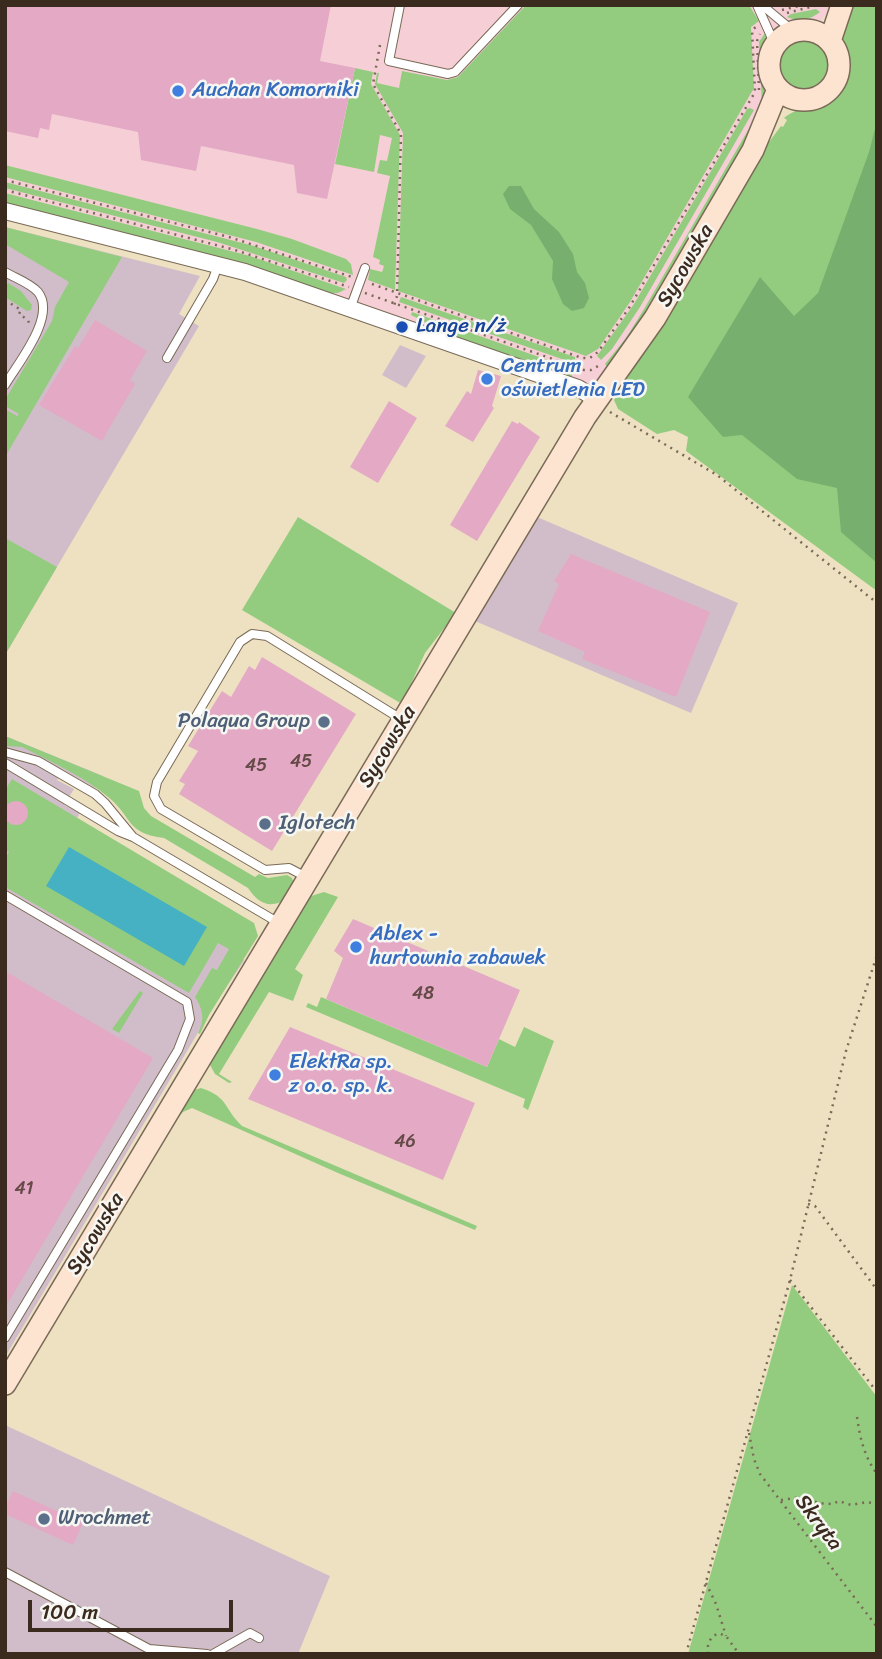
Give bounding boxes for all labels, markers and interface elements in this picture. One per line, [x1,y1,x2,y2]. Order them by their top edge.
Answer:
place label: Auchan Komorniki [192,78,359,104]
marker: Auchan Komorniki [170,83,186,99]
street label: Sycowska [652,220,720,312]
place label: Lange n/ż [416,314,506,340]
marker: Lange n/ż [394,319,410,335]
place label: Centrum oświetlenia LED [501,354,645,404]
marker: Centrum oświetlenia LED [479,371,495,387]
street label: Sycowska [354,701,422,793]
place label: Polaqua Group [178,709,310,735]
marker: Polaqua Group [316,714,332,730]
house number: 45 [290,751,312,773]
house number: 45 [245,755,267,777]
place label: Iglotech [279,811,355,837]
marker: Iglotech [257,816,273,832]
place label: Ablex - hurtownia zabawek [370,922,546,972]
marker: Ablex - hurtownia zabawek [348,939,364,955]
house number: 48 [412,983,434,1005]
place label: ElektRa sp. z o.o. sp. k. [289,1050,394,1100]
marker: ElektRa sp. z o.o. sp. k. [267,1067,283,1083]
house number: 46 [394,1131,416,1153]
house number: 41 [15,1178,33,1200]
street label: Sycowska [62,1188,130,1280]
street label: Skryta [789,1490,847,1556]
place label: Wrochmet [58,1506,151,1532]
marker: Wrochmet [36,1511,52,1527]
scale bar [32,1586,236,1630]
text: 100 m [41,1593,98,1631]

